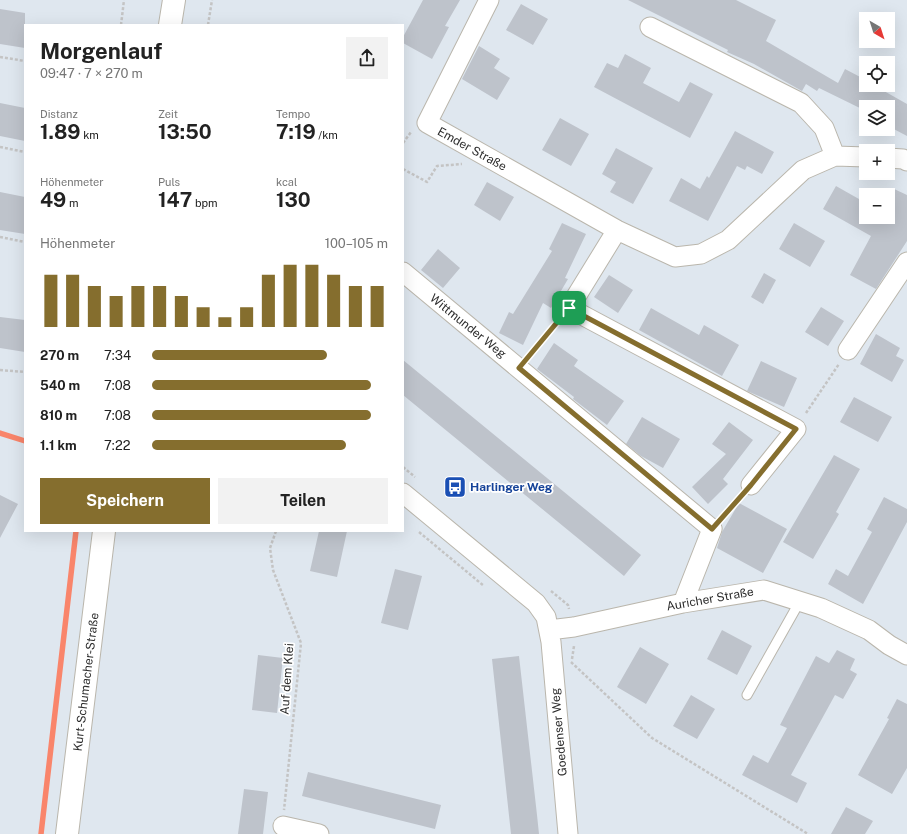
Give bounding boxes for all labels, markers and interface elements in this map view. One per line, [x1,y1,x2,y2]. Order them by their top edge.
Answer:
north arrow [859,12,895,48]
map controls [859,12,895,224]
button: share [346,37,388,79]
text: Morgenlauf [40,38,162,64]
button: locate [859,56,895,92]
text: 09:47 · 7 × 270 m [40,66,143,81]
button: layers [859,100,895,136]
text: Distanz [40,108,78,120]
text: Zeit [158,108,178,120]
text: Tempo [276,108,310,120]
text: 1.89 [40,120,81,144]
text: 13:50 [158,120,212,144]
text: 7:19 [276,120,316,144]
street label: Emder Straße [435,124,509,174]
text: km [81,129,99,141]
text: /km [316,129,338,141]
button: + [859,144,895,180]
text: Höhenmeter [40,176,104,188]
text: Puls [158,176,180,188]
text: kcal [276,176,297,188]
text: 49 [40,188,66,212]
text: 147 [158,188,192,212]
text: 130 [276,188,311,212]
button: − [859,188,895,224]
text: m [66,197,79,209]
text: bpm [192,197,218,209]
text: Höhenmeter [40,236,115,251]
text: 100–105 m [325,236,388,251]
street label: Wittmunder Weg [427,291,509,361]
pin [552,291,586,325]
icon: arrive [558,297,580,319]
text: 270 m [40,348,79,363]
text: 7:34 [104,348,131,363]
text: 540 m [40,378,80,393]
text: 7:08 [104,378,131,393]
text: 810 m [40,408,77,423]
text: 7:08 [104,408,131,423]
text: 1.1 km [40,438,77,453]
text: 7:22 [104,438,131,453]
bus stop icon: Harlinger Weg [442,474,468,500]
button: Speichern [40,478,210,524]
button: Teilen [218,478,388,524]
place label: Harlinger Weg [470,480,553,494]
street label: Auricher Straße [665,584,755,614]
street label: Kurt-Schumacher-Straße [71,612,101,752]
street label: Auf dem Klei [278,643,296,715]
street label: Goedenser Weg [548,687,570,777]

